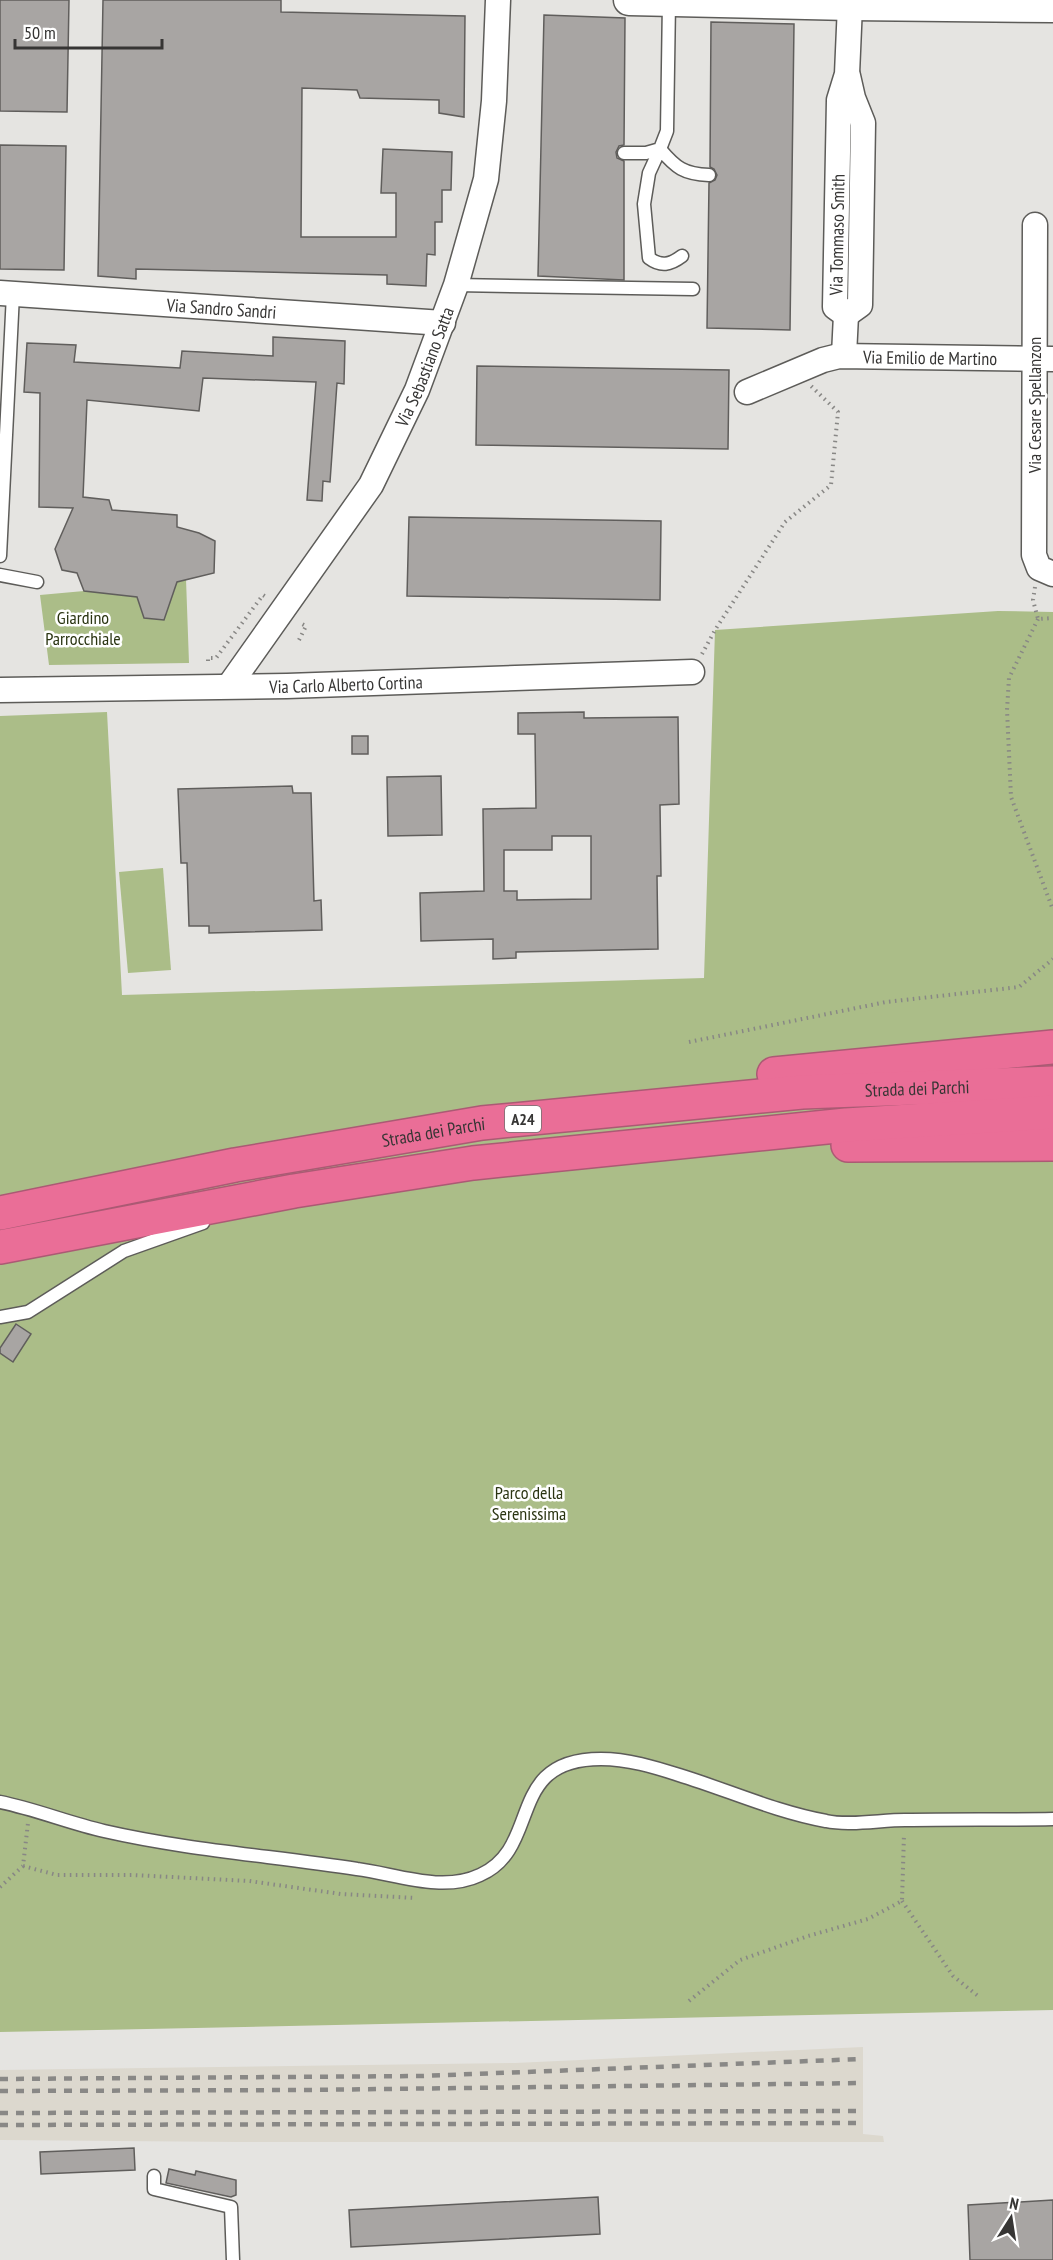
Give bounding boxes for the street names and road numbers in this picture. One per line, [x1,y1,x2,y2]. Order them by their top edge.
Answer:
street label: Via Tommaso Smith [824,174,849,297]
street label: Via Sandro Sandri [165,293,277,323]
street label: Via Sebastiano Satta [389,304,458,431]
street label: Via Cesare Spellanzon [1023,337,1046,474]
street label: Via Emilio de Martino [862,345,997,370]
street label: Via Carlo Alberto Cortina [268,670,423,698]
street label: Strada dei Parchi [864,1075,970,1101]
road number: A24 [505,1106,541,1132]
street label: Strada dei Parchi [380,1111,486,1151]

